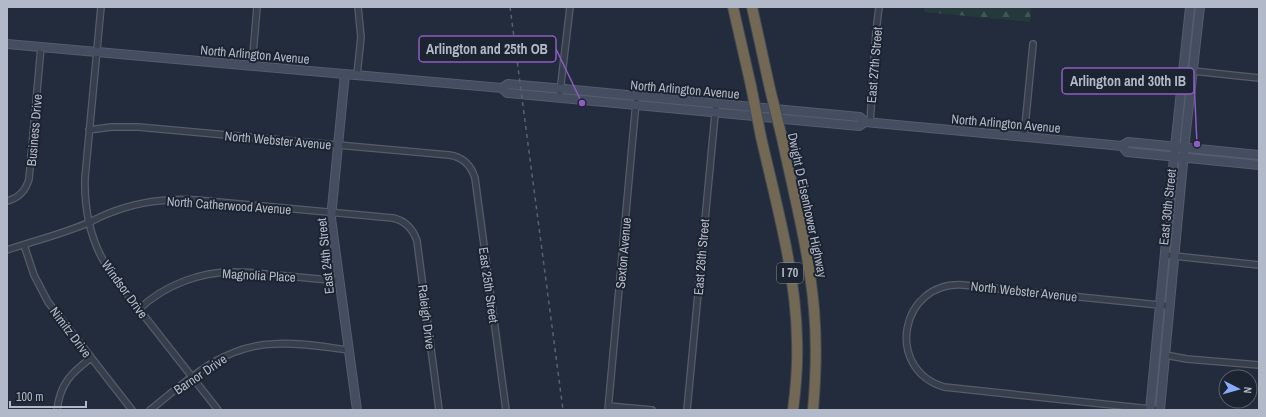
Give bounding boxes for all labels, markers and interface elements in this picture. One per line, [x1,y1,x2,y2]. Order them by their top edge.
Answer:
street label: East 27th Street [863,26,886,104]
callout: Arlington and 25th OB [419,36,556,62]
text: Arlington and 25th OB [426,40,548,58]
street label: North Arlington Avenue [200,41,310,68]
callout: Arlington and 30th IB [1062,68,1194,94]
text: Arlington and 30th IB [1070,72,1186,90]
street label: North Arlington Avenue [630,76,740,103]
street label: Business Drive [23,93,46,167]
street label: North Arlington Avenue [951,110,1061,137]
street label: North Webster Avenue [224,127,332,154]
street label: Dwight D Eisenhower Highway [784,131,831,280]
street label: East 30th Street [1155,168,1180,246]
street label: North Catherwood Avenue [166,193,292,218]
street label: East 24th Street [313,217,338,295]
street label: Sexton Avenue [612,217,635,289]
street label: East 26th Street [690,218,713,296]
street label: East 25th Street [475,246,502,324]
street label: Windsor Drive [98,257,152,322]
road number: I 70 [777,263,803,283]
street label: Magnolia Place [222,265,296,286]
street label: North Webster Avenue [970,277,1078,306]
street label: Raleigh Drive [414,284,439,351]
street label: Nimitz Drive [46,304,95,361]
street label: Barnor Drive [170,350,230,398]
north arrow [1218,369,1258,409]
scale bar [10,383,86,409]
text: N [1241,386,1255,394]
text: 100 m [16,389,43,405]

